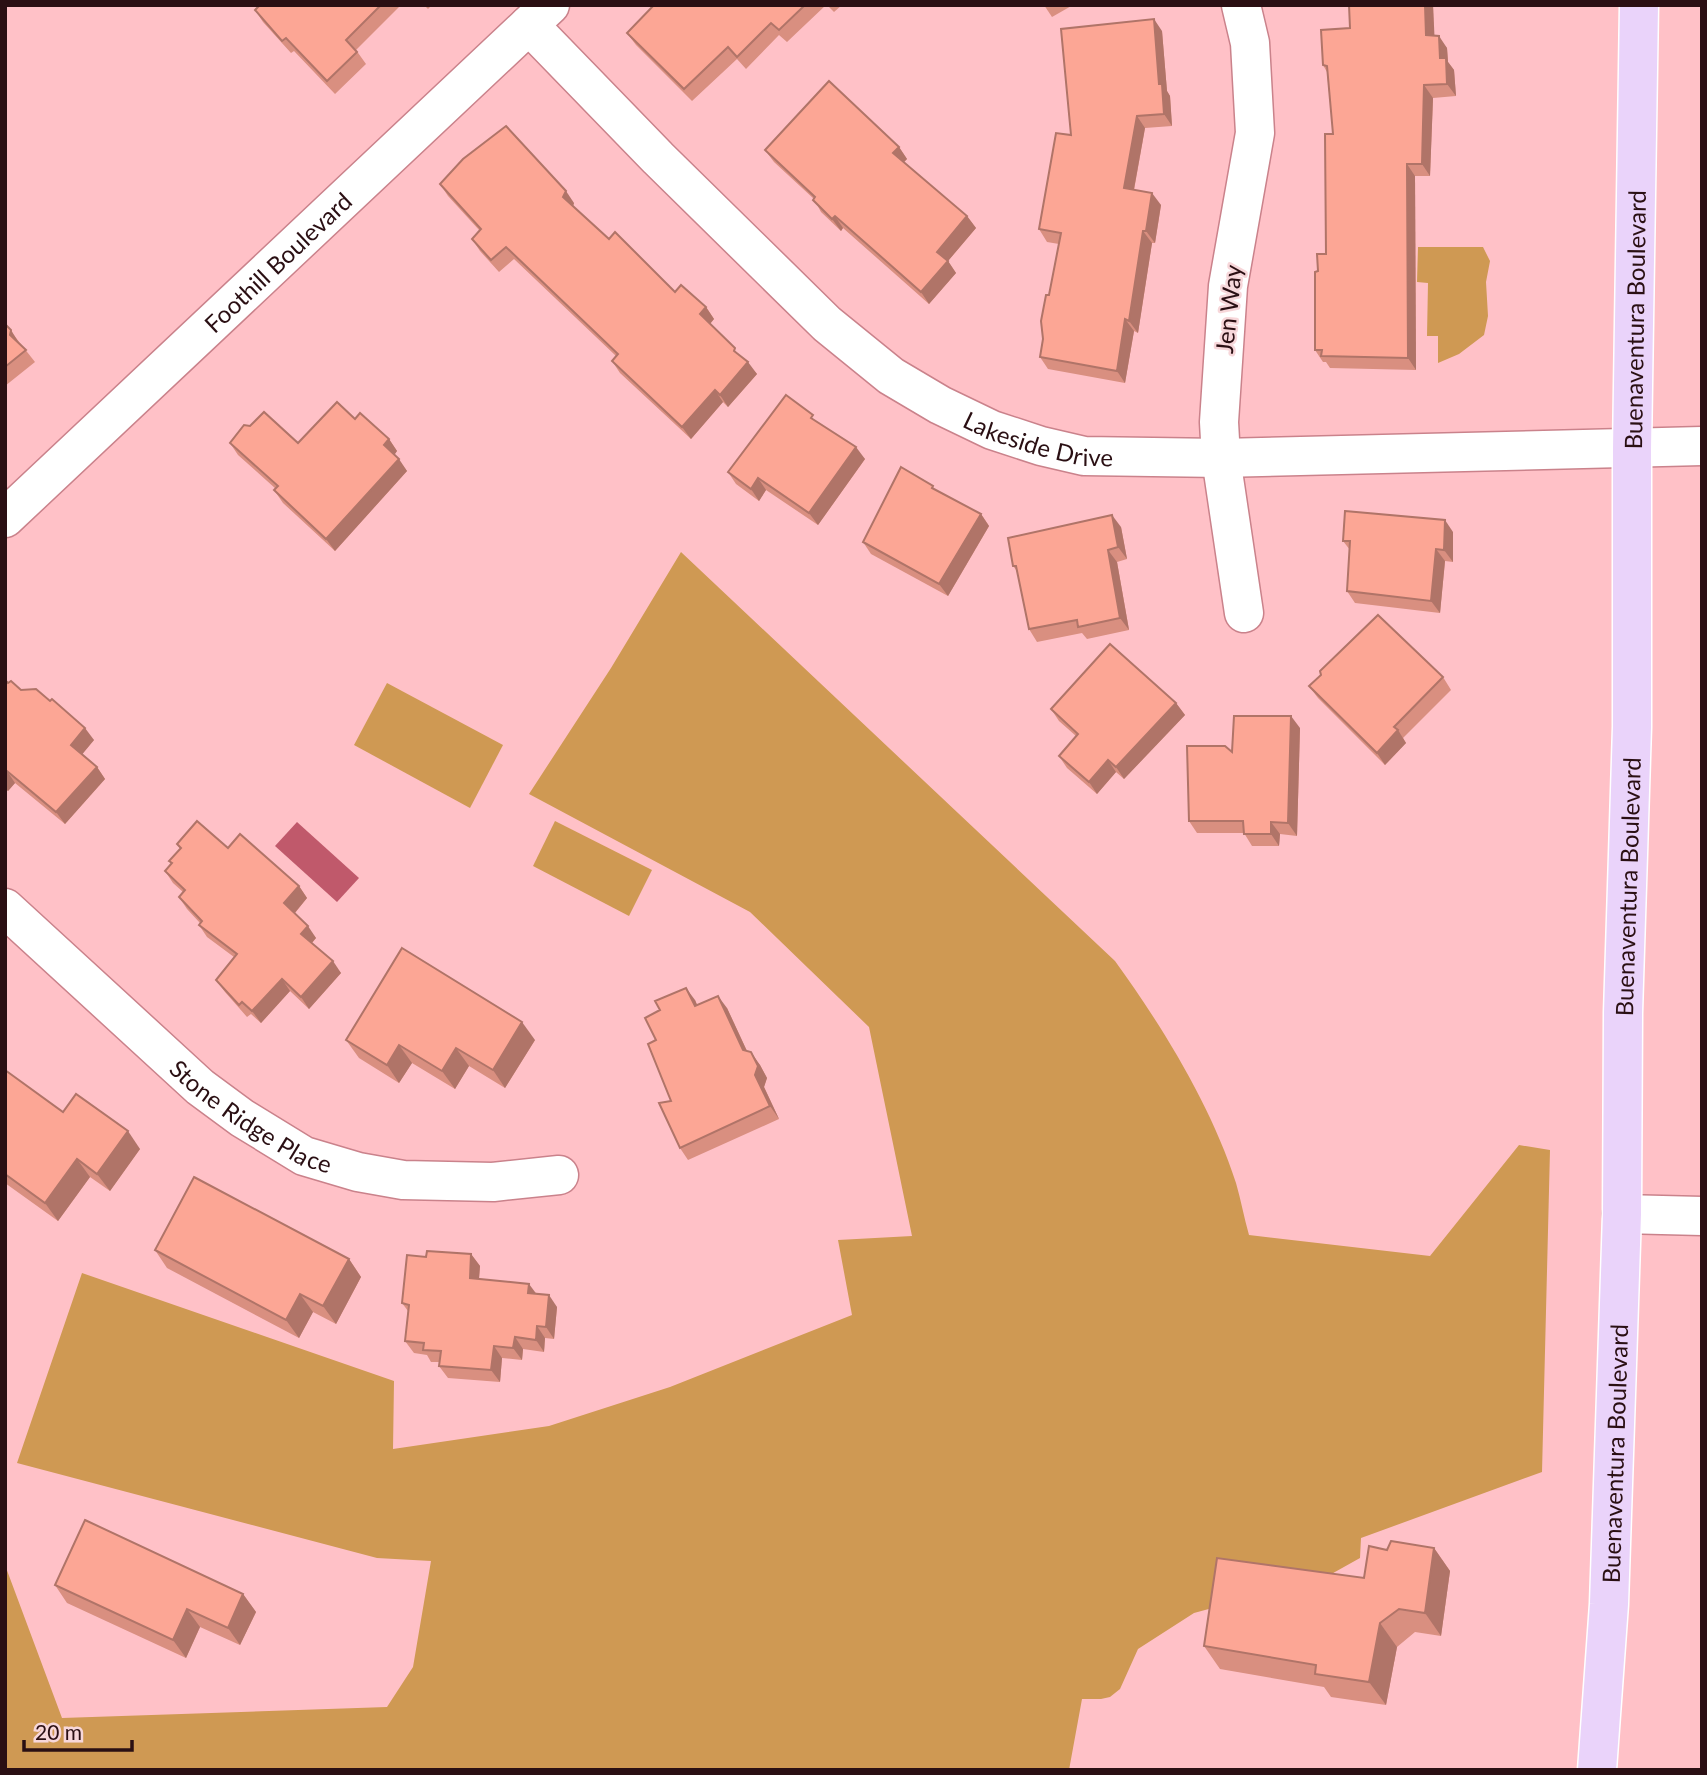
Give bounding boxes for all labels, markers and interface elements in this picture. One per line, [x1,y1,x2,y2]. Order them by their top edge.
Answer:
street label: Foothill Boulevard [198,186,357,338]
street label: Buenaventura Boulevard [1617,190,1651,450]
street label: Jen Way [1209,263,1247,355]
street label: Lakeside Drive [959,404,1113,471]
street label: Buenaventura Boulevard [1608,757,1646,1017]
street label: Stone Ridge Place [165,1053,335,1178]
street label: Buenaventura Boulevard [1595,1323,1633,1584]
scale bar [24,1708,133,1752]
text: 20 m [35,1719,82,1744]

